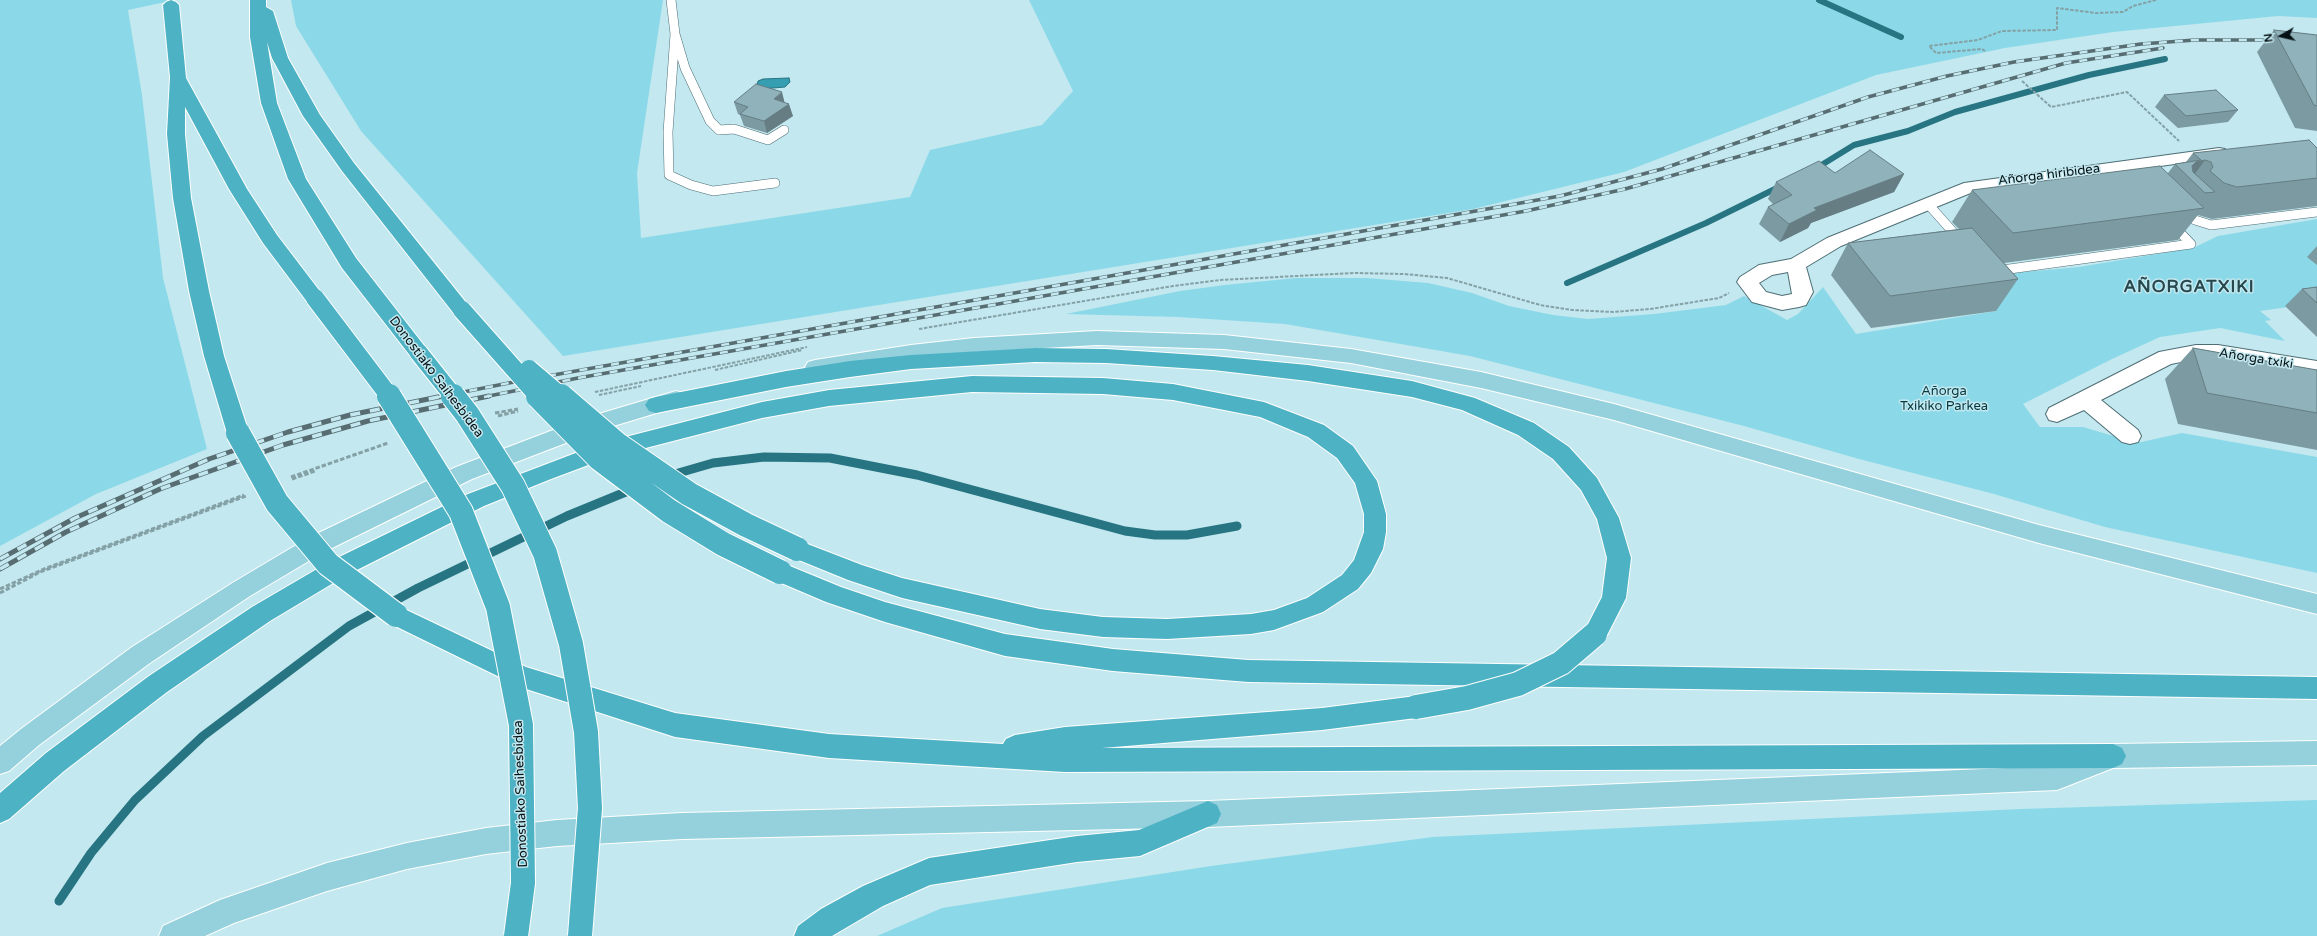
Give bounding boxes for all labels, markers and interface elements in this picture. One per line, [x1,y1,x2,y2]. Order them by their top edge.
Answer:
north arrow [2261,16,2301,56]
text: N [2262,32,2276,43]
street label: Añorga hiribidea [1997,161,2101,189]
district label: AÑORGATXIKI [2123,278,2255,298]
street label: Donostiako Saihesbidea [385,313,487,441]
street label: Añorga txiki [2218,345,2294,373]
park label: Añorga Txikiko Parkea [1900,384,1988,415]
street label: Donostiako Saihesbidea [511,720,531,868]

